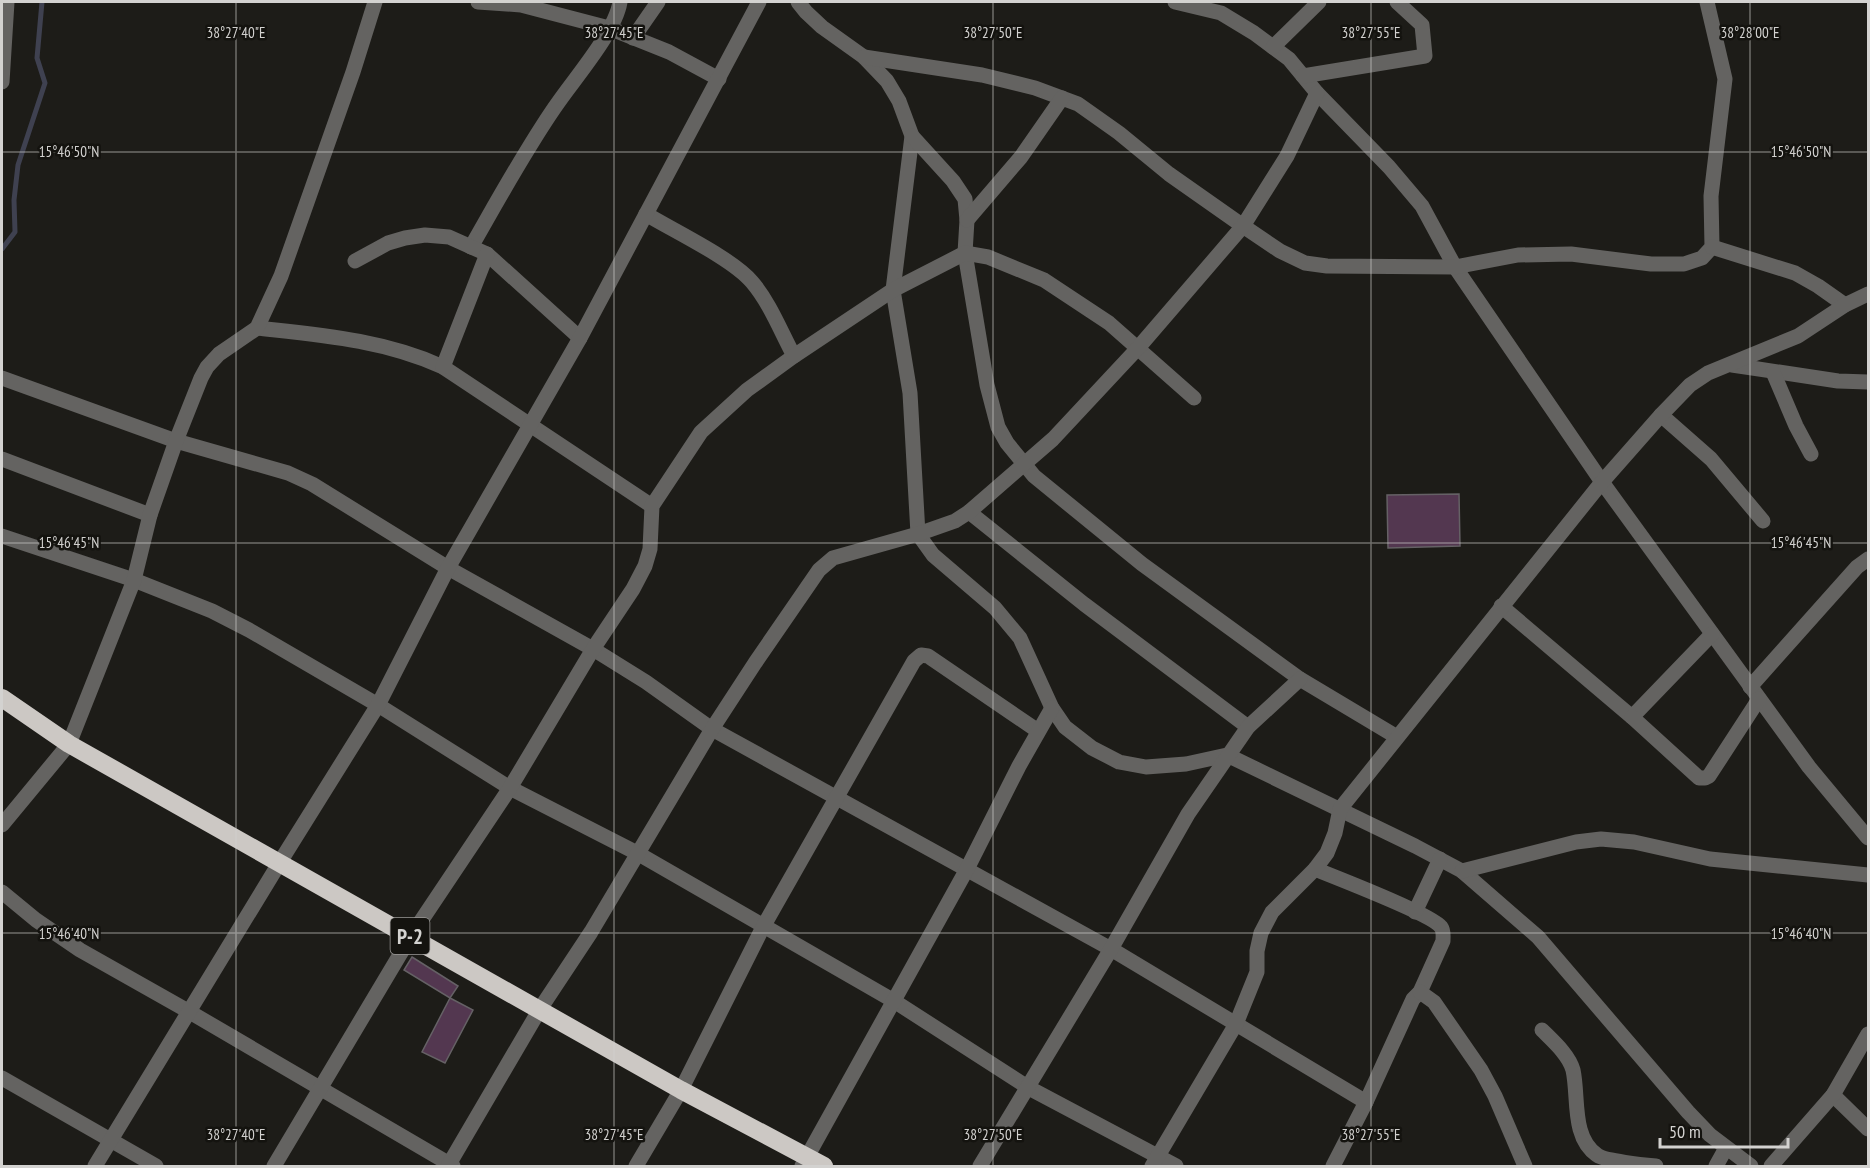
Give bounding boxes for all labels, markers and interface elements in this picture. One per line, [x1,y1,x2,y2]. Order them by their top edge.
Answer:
text: 38°27'40"E [206,23,266,42]
text: 38°27'45"E [584,23,644,42]
text: 38°27'50"E [963,23,1023,42]
text: 38°27'55"E [1341,23,1401,42]
text: 38°28'00"E [1720,23,1780,42]
text: 15°46'50"N [39,142,99,161]
text: 15°46'50"N [1771,142,1831,161]
text: 15°46'45"N [39,533,99,552]
text: 15°46'45"N [1771,533,1831,552]
road number: P-2 [390,918,430,954]
text: 15°46'40"N [39,924,99,943]
text: 15°46'40"N [1771,924,1831,943]
scale bar [1660,1111,1788,1149]
text: 50 m [1669,1120,1701,1143]
text: 38°27'40"E [206,1125,266,1144]
text: 38°27'45"E [584,1125,644,1144]
text: 38°27'50"E [963,1125,1023,1144]
text: 38°27'55"E [1341,1125,1401,1144]

